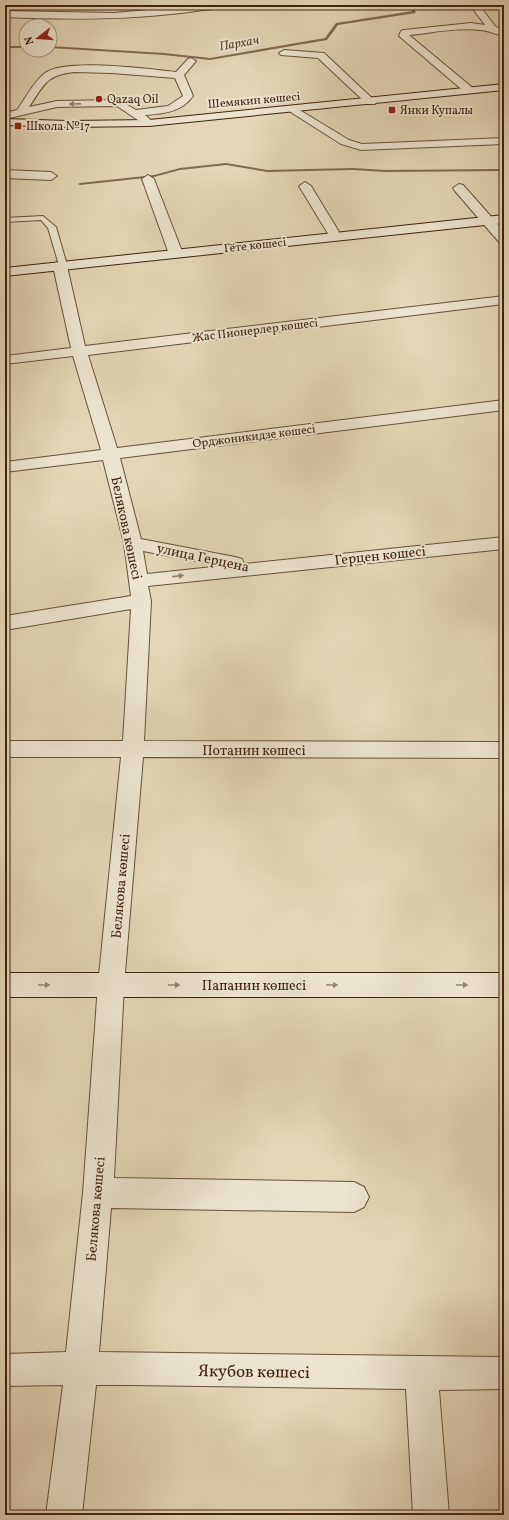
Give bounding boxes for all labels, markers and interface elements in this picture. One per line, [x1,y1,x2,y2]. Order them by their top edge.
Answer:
north arrow [18,18,58,58]
water label: Пархач [218,32,261,56]
text: N [22,34,38,47]
street label: Шемякин көшесі [207,89,301,113]
place label: Qazaq Oil [107,92,159,108]
marker: Qazaq Oil [94,94,104,104]
one-way arrow [68,101,81,107]
place label: Янки Купалы [400,103,473,119]
marker: Янки Купалы [387,105,397,115]
place label: Школа №17 [26,119,90,135]
marker: Школа №17 [13,121,23,131]
street label: Гёте көшесі [223,235,288,257]
street label: Жас Пионерлер көшесі [191,315,319,347]
street label: Орджоникидзе көшесі [192,421,317,452]
street label: Белякова көшесі [105,475,146,582]
street label: улица Герцена [155,539,251,578]
street label: Герцен көшесі [334,542,427,571]
one-way arrow [172,573,184,580]
street label: Потанин көшесі [202,742,306,761]
street label: Белякова көшесі [107,833,136,939]
street label: Папанин көшесі [202,977,306,996]
one-way arrow [38,982,51,988]
one-way arrow [168,982,181,988]
one-way arrow [326,982,339,988]
one-way arrow [456,982,469,988]
street label: Белякова көшесі [82,1156,111,1262]
street label: Якубов көшесі [198,1360,310,1385]

